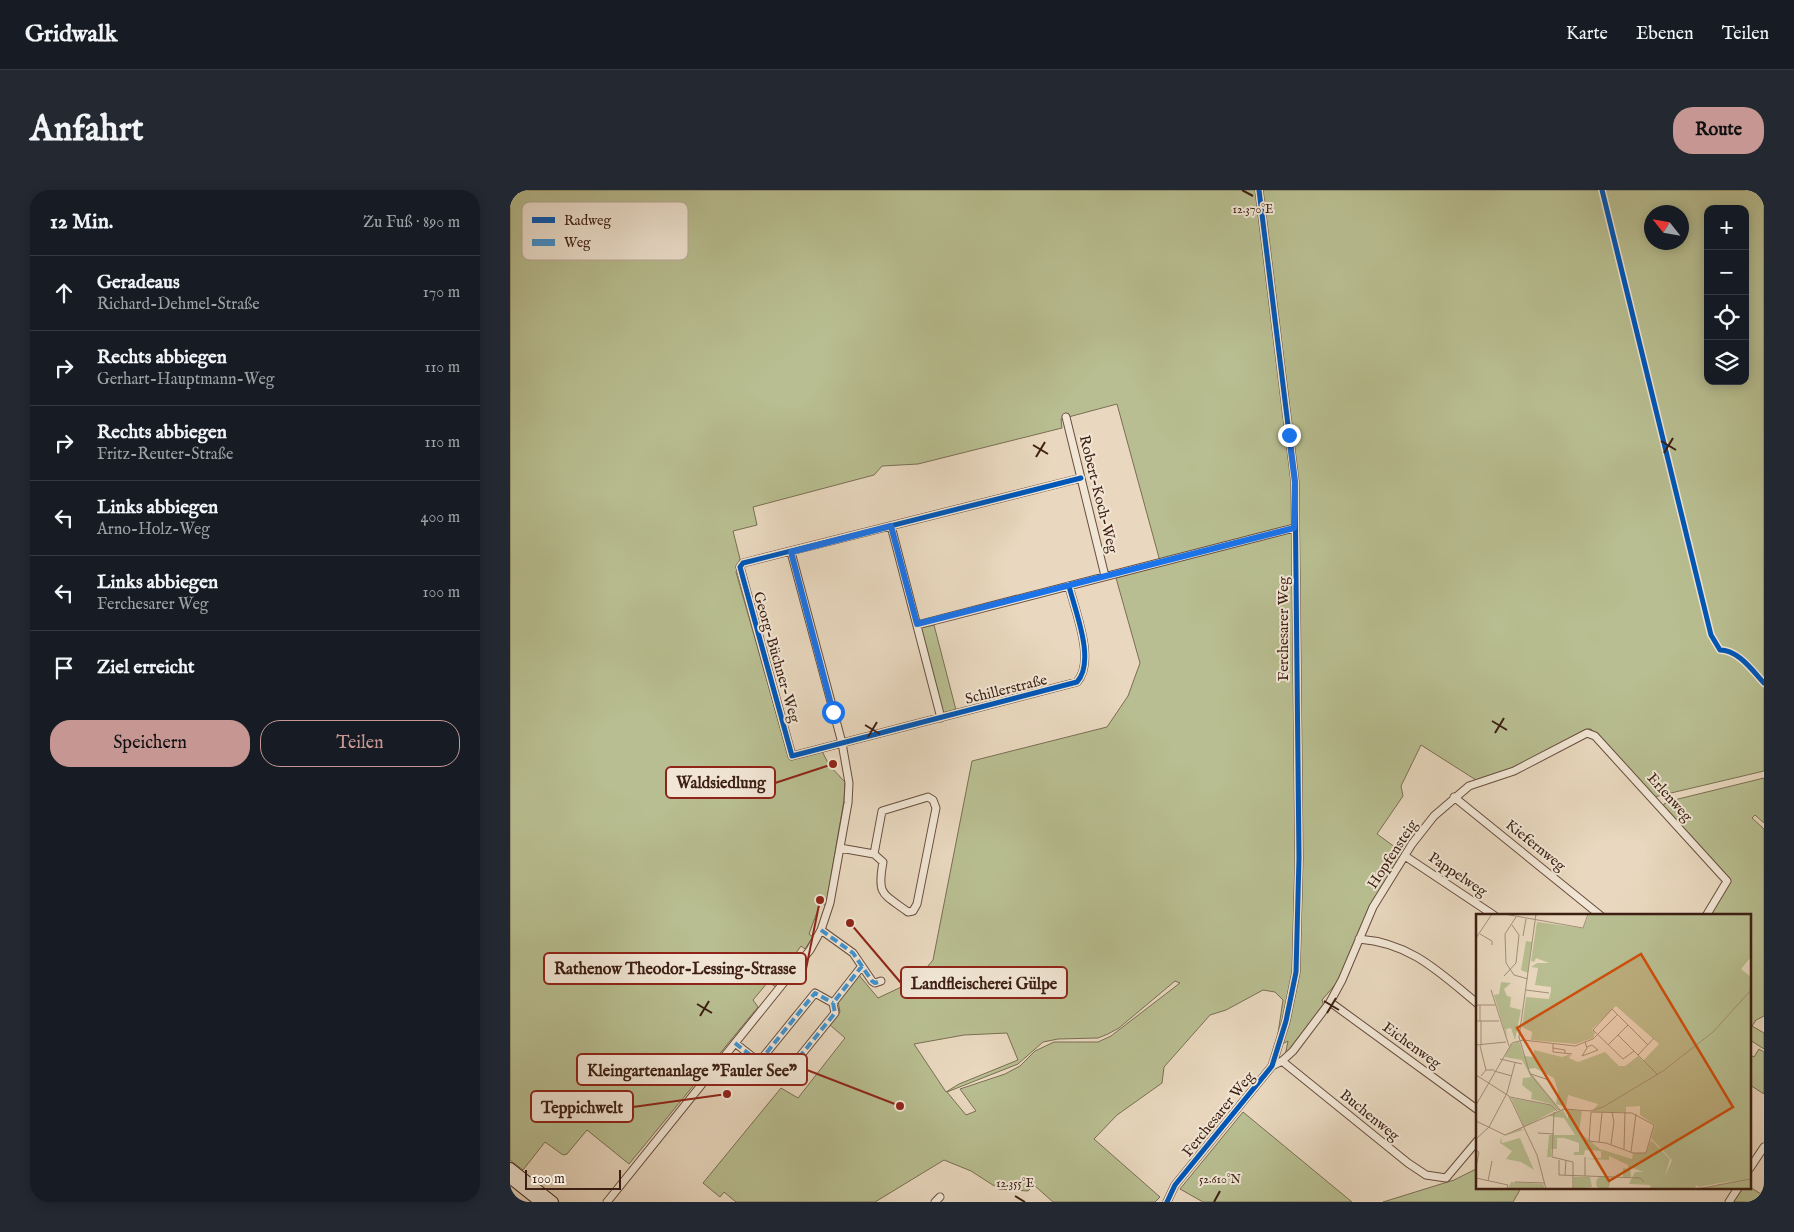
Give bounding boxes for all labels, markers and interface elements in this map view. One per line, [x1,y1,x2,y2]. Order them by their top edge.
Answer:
text: Gridwalk [25,19,117,50]
text: Karte [1566,23,1608,46]
text: Ebenen [1636,23,1694,46]
text: Teilen [1722,23,1769,46]
button: Route [1673,107,1764,154]
text: Anfahrt [30,108,144,153]
legend [522,202,688,260]
text: 12.370°E [1233,202,1273,217]
north arrow [1644,205,1689,250]
map controls [1704,205,1749,385]
button: + [1704,205,1749,250]
text: 12 Min. [50,209,113,236]
text: Radweg [564,212,612,230]
text: Zu Fuß · 890 m [363,213,460,233]
text: Weg [564,234,591,252]
button: − [1704,250,1749,295]
text: Geradeaus [97,271,180,295]
icon: ahead [50,279,78,307]
text: 170 m [423,283,460,303]
text: Richard-Dehmel-Straße [97,295,260,315]
button: locate [1704,295,1749,340]
button: layers [1704,340,1749,385]
text: Rechts abbiegen [97,346,227,370]
icon: right [50,354,78,382]
text: 110 m [424,358,460,378]
text: Gerhart-Hauptmann-Weg [97,370,274,390]
text: Rechts abbiegen [97,421,227,445]
route end [1278,424,1301,447]
icon: right [50,429,78,457]
text: 110 m [424,433,460,453]
street label: Robert-Koch-Weg [1075,433,1123,556]
text: Fritz-Reuter-Straße [97,445,233,465]
text: Links abbiegen [97,496,218,520]
icon: left [50,504,78,532]
text: 400 m [421,508,460,528]
text: Arno-Holz-Weg [97,520,210,540]
text: Links abbiegen [97,571,218,595]
street label: Ferchesarer Weg [1274,576,1293,681]
icon: left [50,579,78,607]
text: 100 m [423,583,460,603]
street label: Georg-Büchner-Weg [749,589,805,726]
text: Ferchesarer Weg [97,595,209,615]
icon: arrive [50,654,78,682]
text: Ziel erreicht [97,656,195,680]
street label: Schillerstraße [963,670,1049,709]
route start [822,701,845,724]
button: Speichern [50,720,250,767]
button: Teilen [260,720,460,767]
callout: Waldsiedlung [666,767,775,798]
street label: Erlenweg [1643,769,1697,826]
text: Waldsiedlung [675,774,767,794]
street label: Hopfensteig [1363,815,1422,892]
street label: Kiefernweg [1502,815,1570,876]
street label: Pappelweg [1425,848,1491,901]
inset map [1476,914,1752,1190]
callout: Rathenow Theodor-Lessing-Strasse [544,953,806,984]
text: Rathenow Theodor-Lessing-Strasse [554,960,797,980]
callout: Landfleischerei Gülpe [901,967,1067,998]
text: Landfleischerei Gülpe [911,975,1058,995]
street label: Eichenweg [1379,1018,1446,1074]
callout: Kleingartenanlage "Fauler See" [577,1054,807,1085]
text: Kleingartenanlage "Fauler See" [587,1062,797,1082]
street label: Ferchesarer Weg [1178,1067,1259,1161]
street label: Buchenweg [1336,1085,1404,1146]
callout: Teppichwelt [531,1091,633,1122]
text: Teppichwelt [540,1099,623,1119]
scale bar [525,1167,621,1190]
text: 100 m [532,1170,565,1188]
text: 52.610°N [1199,1172,1242,1187]
text: 12.355°E [996,1176,1034,1191]

